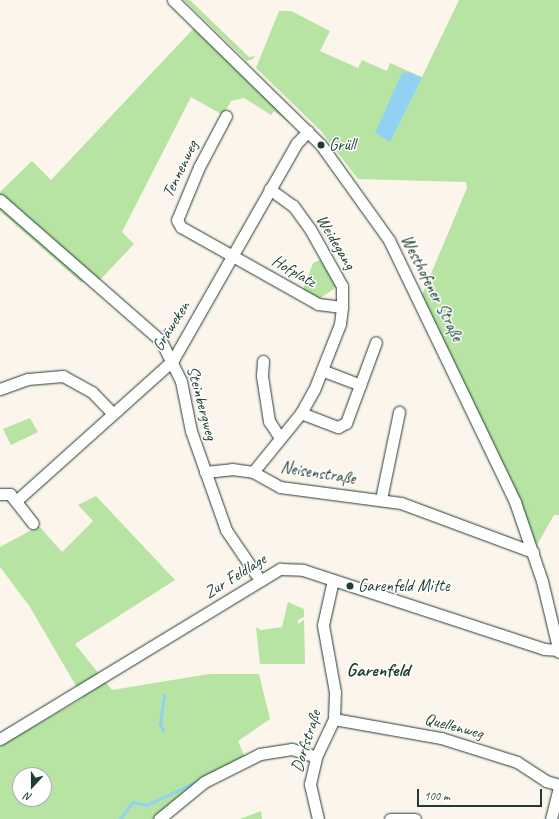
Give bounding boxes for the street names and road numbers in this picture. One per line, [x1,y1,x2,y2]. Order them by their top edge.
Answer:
street label: Tennenweg [158,137,202,201]
street label: Weidegang [312,211,360,273]
street label: Westhofener Straße [396,231,468,345]
street label: Hofplatz [268,250,320,292]
street label: Gräweken [148,297,194,355]
street label: Steinbergweg [182,364,222,442]
street label: Neisenstraße [279,457,357,489]
street label: Zur Feldlage [200,549,270,603]
street label: Dorfstraße [286,708,326,774]
street label: Quellenweg [423,708,485,744]

